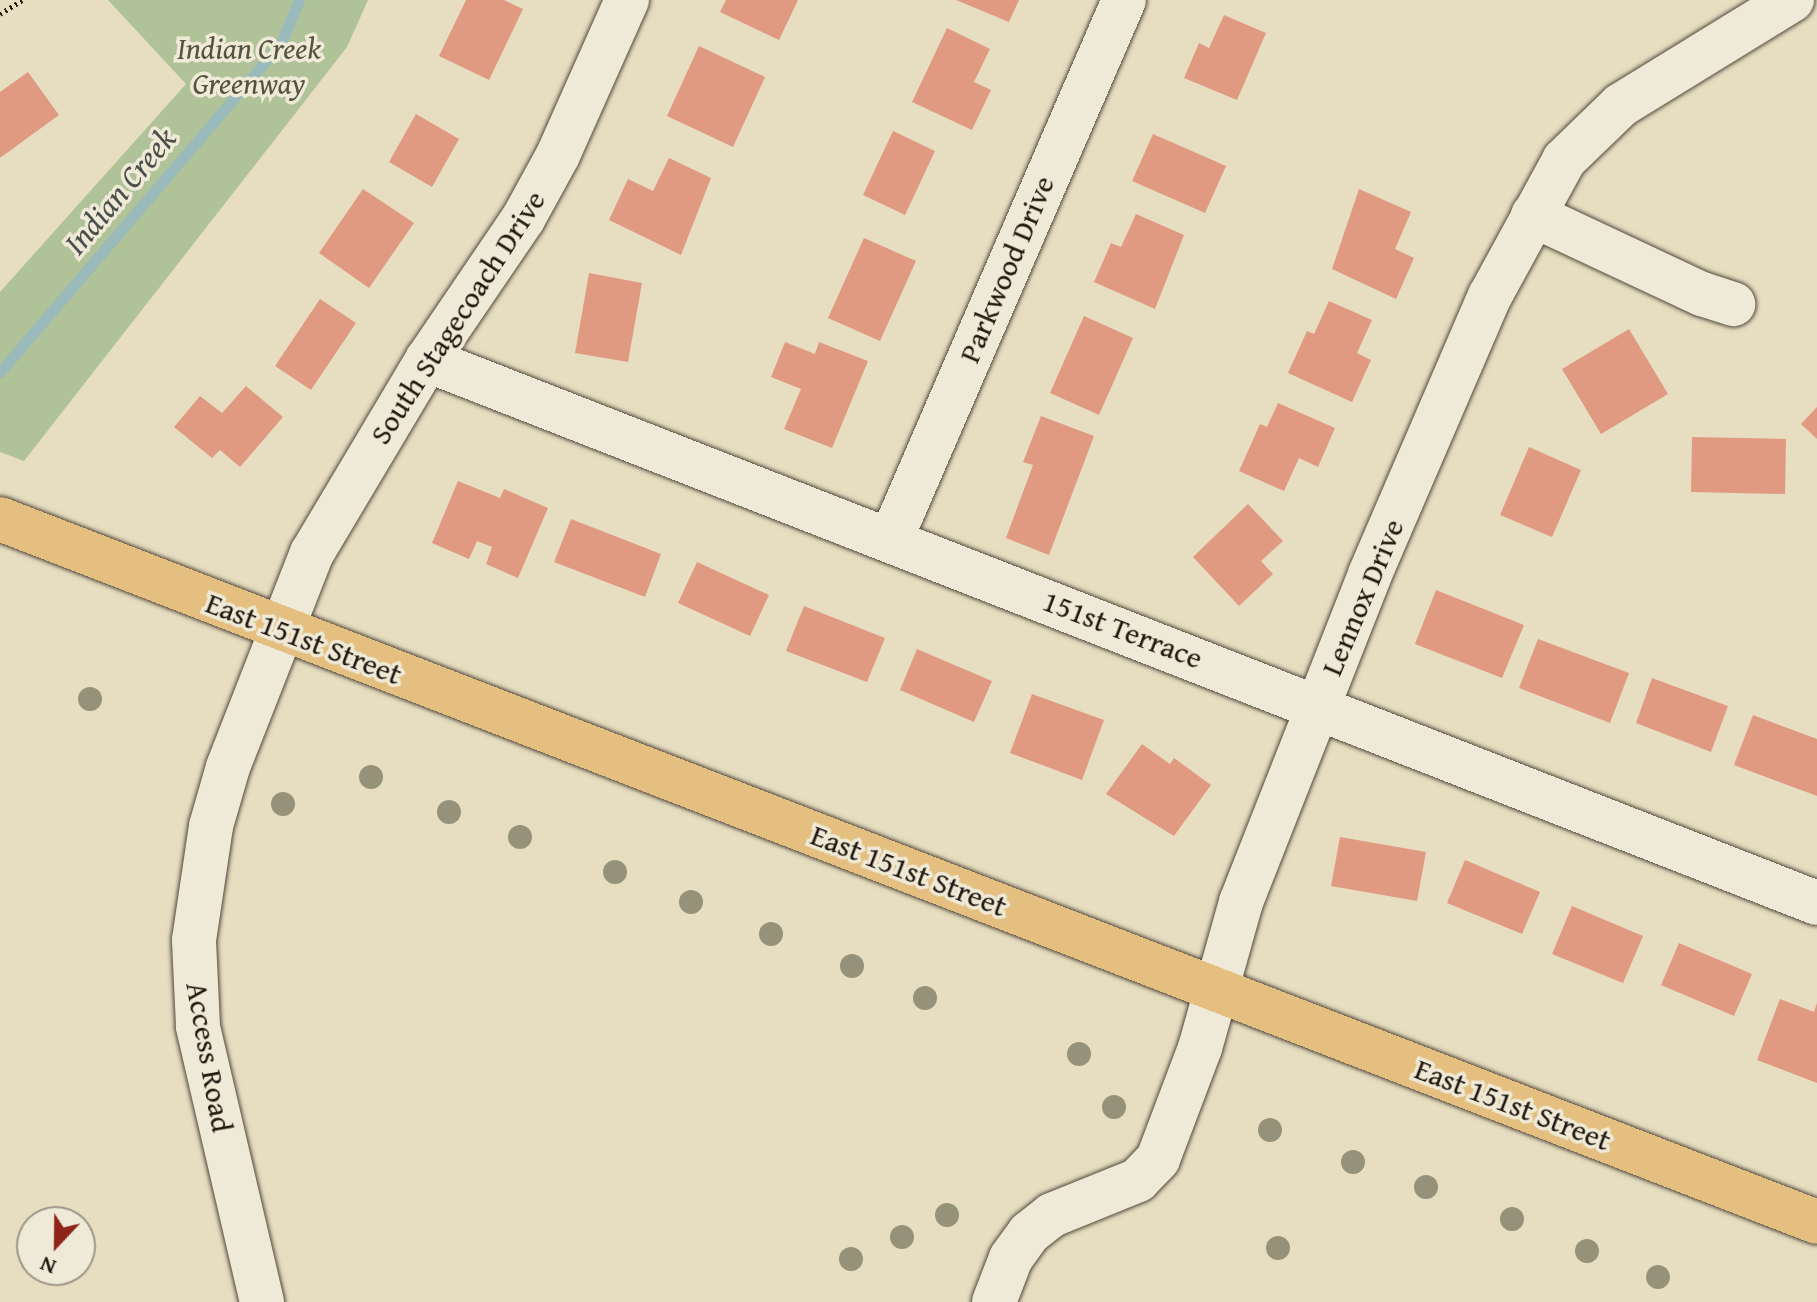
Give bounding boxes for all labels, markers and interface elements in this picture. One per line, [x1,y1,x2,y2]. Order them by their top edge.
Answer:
park label: Indian Creek Greenway [177,30,321,100]
water label: Indian Creek [56,120,184,262]
street label: Parkwood Drive [950,170,1062,368]
street label: South Stagecoach Drive [362,183,552,451]
street label: Lennox Drive [1313,513,1411,681]
street label: 151st Terrace [1038,582,1208,676]
street label: East 151st Street [201,584,407,692]
street label: East 151st Street [806,816,1012,924]
street label: Access Road [179,979,241,1135]
street label: East 151st Street [1410,1050,1616,1158]
north arrow [16,1206,96,1286]
text: N [35,1249,61,1284]

